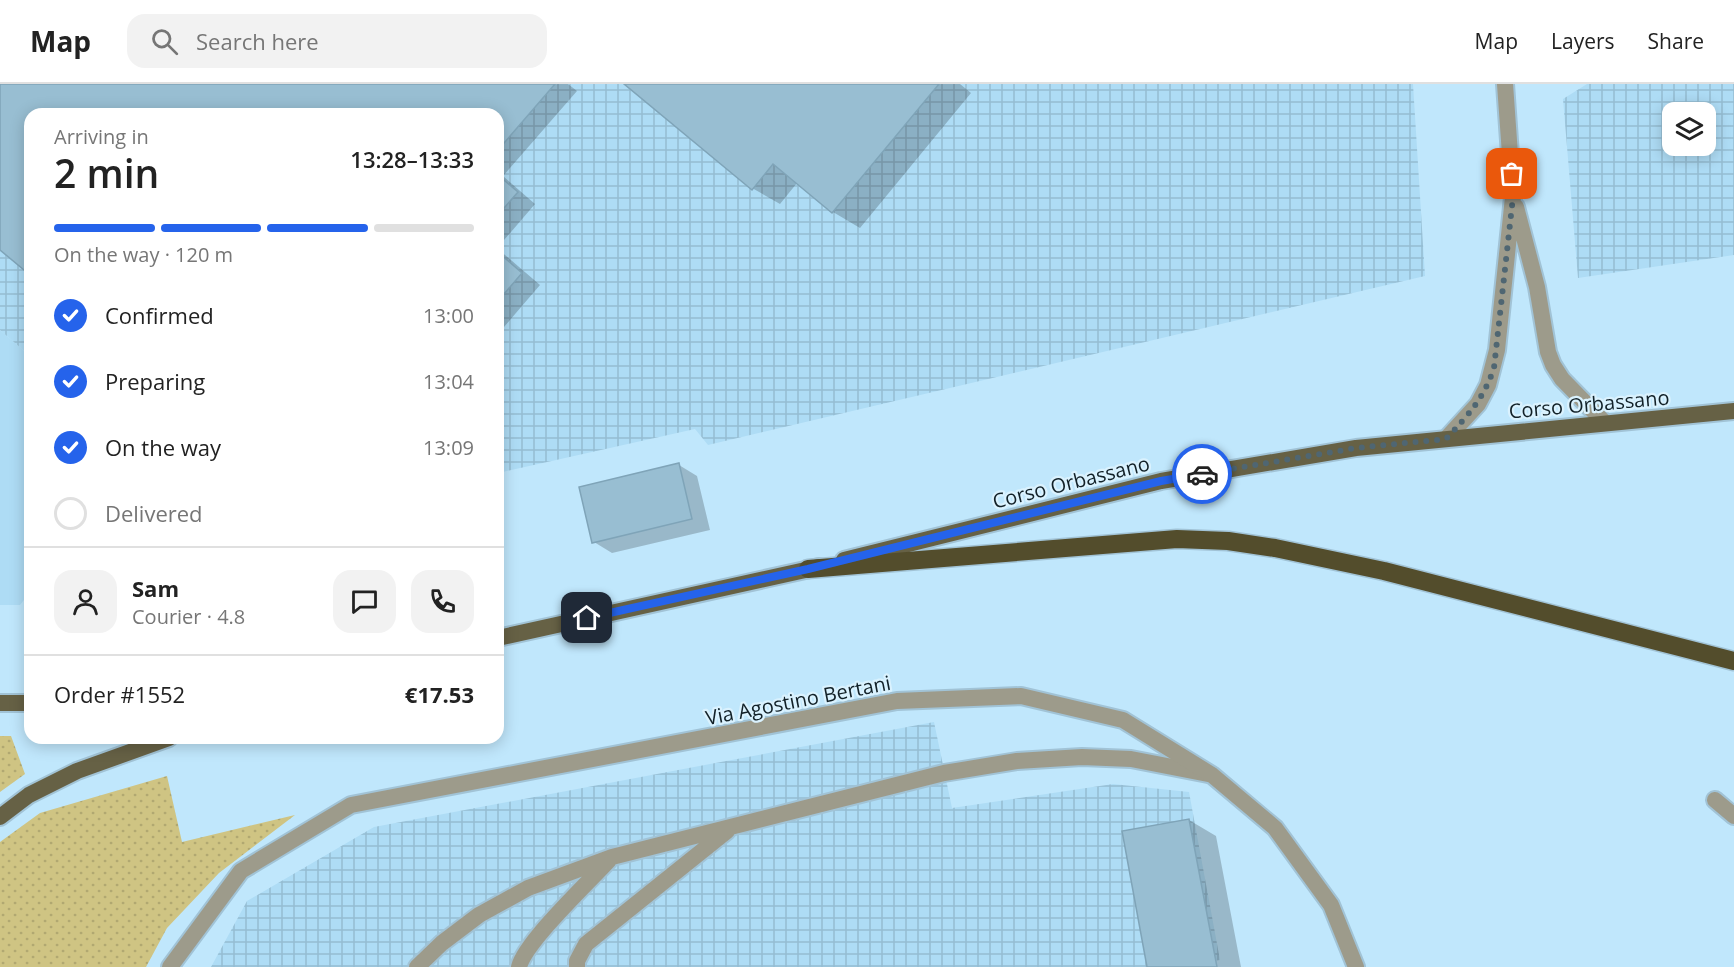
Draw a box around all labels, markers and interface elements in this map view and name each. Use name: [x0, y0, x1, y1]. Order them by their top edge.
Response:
search box: [127, 14, 547, 68]
text: Map: [30, 22, 91, 60]
icon: search: [148, 25, 181, 58]
text: Search here: [196, 26, 319, 56]
text: Map: [1475, 27, 1518, 55]
text: Layers: [1551, 27, 1615, 55]
text: Share: [1648, 27, 1704, 55]
map controls: [1662, 102, 1716, 156]
button: layers: [1662, 102, 1716, 156]
text: Arriving in: [54, 123, 149, 150]
text: 13:28–13:33: [350, 144, 474, 174]
text: 2 min: [54, 146, 159, 199]
pin: [1486, 148, 1537, 199]
icon: bag: [1495, 157, 1528, 190]
text: On the way · 120 m: [54, 241, 233, 268]
icon: check: [54, 299, 87, 332]
text: Confirmed: [105, 300, 214, 330]
text: 13:00: [423, 302, 474, 329]
icon: check: [54, 365, 87, 398]
text: Preparing: [105, 366, 205, 396]
text: 13:04: [423, 368, 474, 395]
street label: Corso Orbassano: [1508, 384, 1670, 424]
icon: check: [54, 431, 87, 464]
text: On the way: [105, 432, 221, 462]
text: 13:09: [423, 434, 474, 461]
courier: [1172, 444, 1232, 504]
street label: Corso Orbassano: [990, 449, 1152, 515]
icon: car: [1186, 458, 1219, 491]
text: Delivered: [105, 498, 203, 528]
button: person: [54, 570, 117, 633]
button: chat: [333, 570, 396, 633]
button: phone: [411, 570, 474, 633]
text: Sam: [132, 573, 179, 603]
pin: [561, 592, 612, 643]
icon: home: [570, 601, 603, 634]
text: Courier · 4.8: [132, 603, 245, 630]
street label: Via Agostino Bertani: [703, 669, 893, 731]
text: Order #1552: [54, 679, 185, 709]
text: €17.53: [405, 679, 474, 709]

